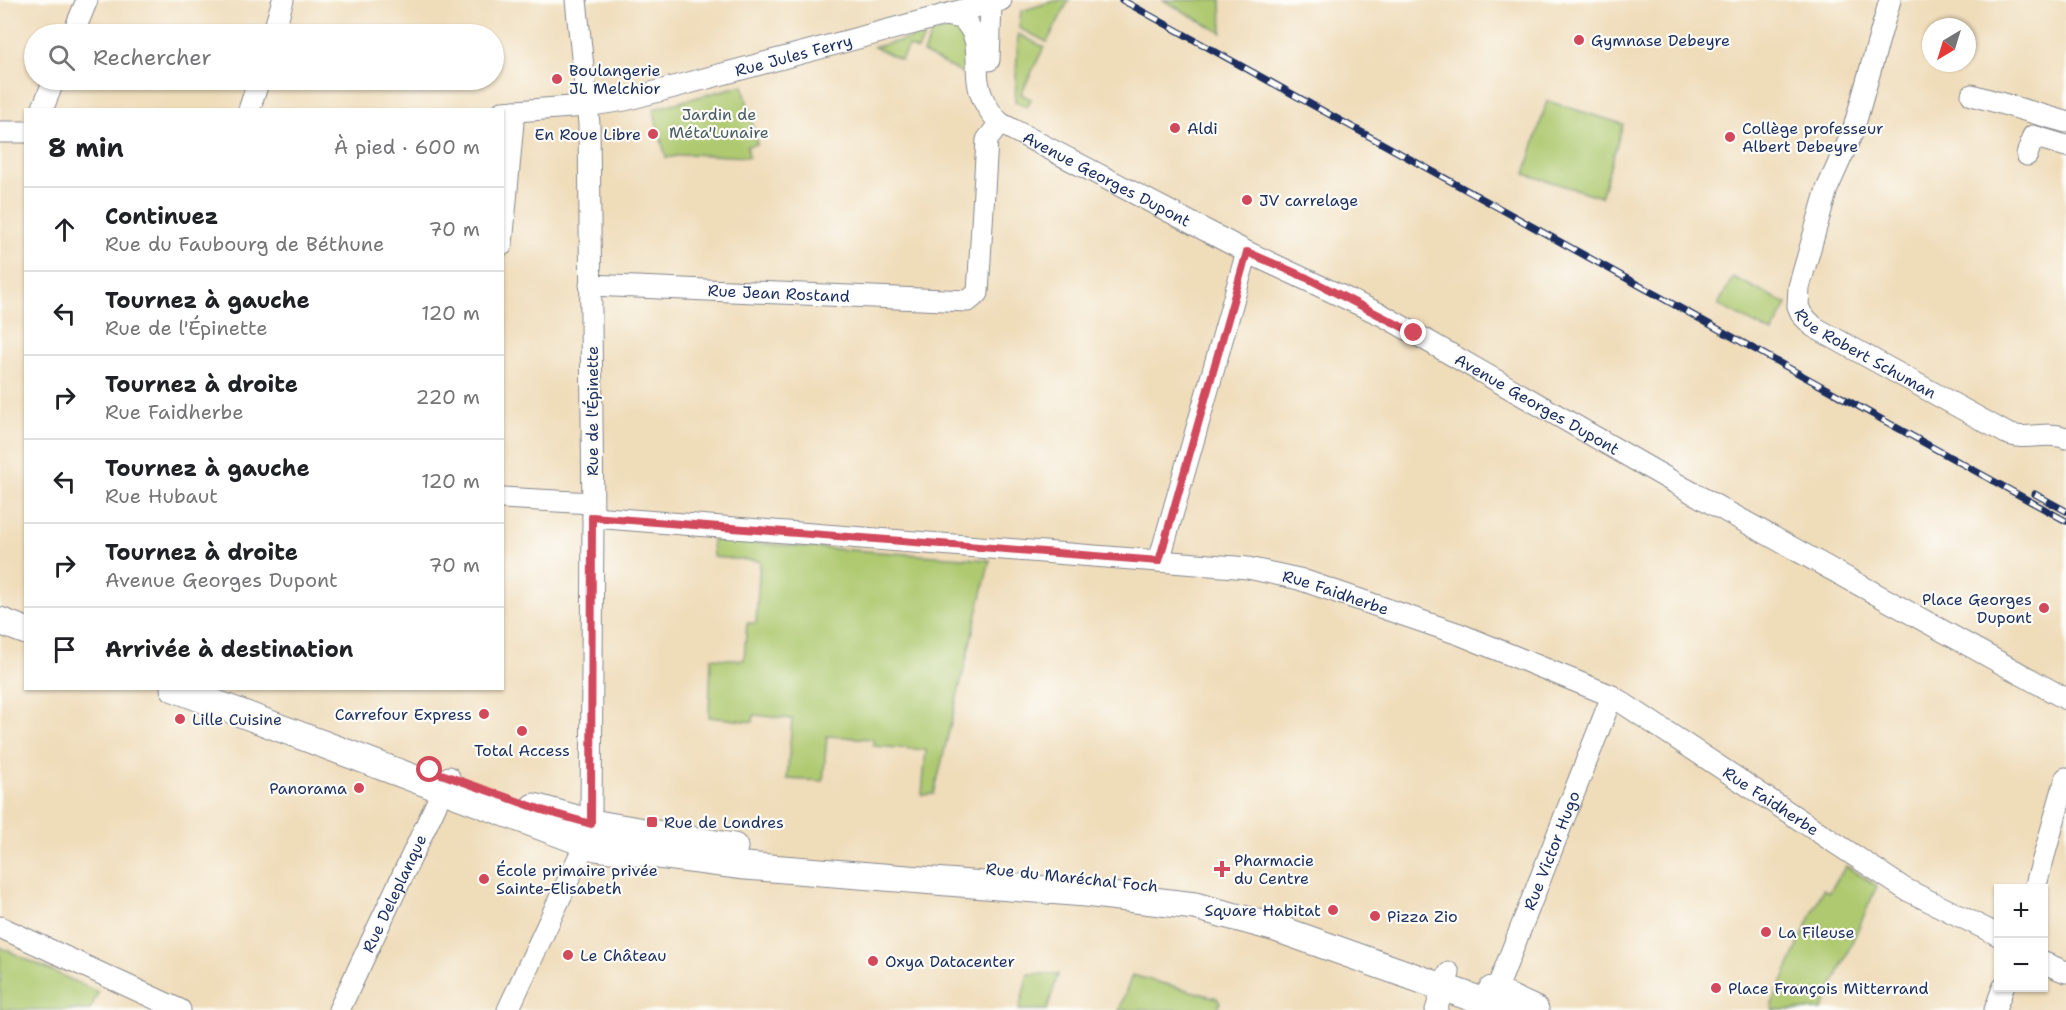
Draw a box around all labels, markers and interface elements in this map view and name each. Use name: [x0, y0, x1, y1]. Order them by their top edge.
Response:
north arrow: [1922, 18, 1976, 72]
search box: [24, 24, 504, 90]
street label: Rue Jules Ferry: [733, 30, 855, 81]
place label: Gymnase Debeyre: [1591, 30, 1730, 51]
marker: Gymnase Debeyre: [1572, 33, 1586, 47]
icon: search: [45, 41, 78, 74]
text: Rechercher: [93, 43, 212, 72]
place label: Boulangerie JL Melchior: [569, 60, 661, 99]
marker: Boulangerie JL Melchior: [550, 72, 564, 86]
park label: Jardin de Méta'Lunaire: [669, 104, 769, 143]
place label: Aldi: [1187, 118, 1218, 139]
place label: Collège professeur Albert Debeyre: [1742, 118, 1884, 157]
marker: Aldi: [1168, 121, 1182, 135]
place label: En Roue Libre: [535, 124, 641, 145]
marker: En Roue Libre: [646, 127, 660, 141]
street label: Avenue Georges Dupont: [1019, 127, 1194, 232]
text: 8 min: [48, 130, 124, 165]
marker: Collège professeur Albert Debeyre: [1723, 130, 1737, 144]
text: À pied · 600 m: [334, 134, 480, 160]
place label: JV carrelage: [1259, 190, 1358, 211]
marker: JV carrelage: [1240, 193, 1254, 207]
text: Continuez: [105, 202, 218, 231]
icon: ahead: [48, 213, 81, 246]
text: 70 m: [428, 216, 480, 242]
text: Rue du Faubourg de Béthune: [105, 231, 384, 257]
street label: Rue Jean Rostand: [707, 280, 850, 307]
text: Tournez à gauche: [105, 286, 310, 315]
icon: left: [48, 297, 81, 330]
text: 120 m: [421, 300, 480, 326]
street label: Rue Robert Schuman: [1790, 305, 1940, 403]
text: Rue de l'Épinette: [105, 315, 268, 341]
route end: [1400, 319, 1426, 345]
street label: Rue de l'Épinette: [582, 346, 603, 476]
street label: Avenue Georges Dupont: [1451, 349, 1623, 460]
text: Tournez à droite: [105, 370, 298, 399]
icon: right: [48, 381, 81, 414]
text: 220 m: [416, 384, 480, 410]
text: Rue Faidherbe: [105, 399, 244, 425]
text: Tournez à gauche: [105, 454, 310, 483]
icon: left: [48, 465, 81, 498]
text: 120 m: [421, 468, 480, 494]
text: Rue Hubaut: [105, 483, 218, 509]
text: Tournez à droite: [105, 538, 298, 567]
icon: right: [48, 549, 81, 582]
text: 70 m: [428, 552, 480, 578]
street label: Rue Faidherbe: [1280, 566, 1391, 620]
text: Avenue Georges Dupont: [105, 567, 338, 593]
place label: Place Georges Dupont: [1922, 589, 2032, 628]
marker: Place Georges Dupont: [2037, 601, 2051, 615]
icon: arrive: [48, 633, 81, 666]
text: Arrivée à destination: [105, 635, 353, 664]
place label: Carrefour Express: [335, 704, 472, 725]
marker: Carrefour Express: [477, 707, 491, 721]
place label: Lille Cuisine: [192, 709, 282, 730]
marker: Lille Cuisine: [173, 712, 187, 726]
marker: Total Access: [515, 724, 529, 738]
place label: Total Access: [474, 740, 570, 761]
route start: [416, 756, 442, 782]
street label: Rue Faidherbe: [1719, 762, 1823, 841]
place label: Panorama: [269, 778, 347, 799]
marker: Panorama: [352, 781, 366, 795]
street label: Rue Victor Hugo: [1519, 788, 1585, 913]
place label: Rue de Londres: [664, 812, 784, 833]
marker: Rue de Londres: [645, 815, 659, 829]
street label: Rue Deleplanque: [358, 831, 431, 956]
place label: Pharmacie du Centre: [1234, 850, 1314, 889]
street label: Rue du Maréchal Foch: [985, 858, 1159, 897]
place label: École primaire privée Sainte-Elisabeth: [496, 860, 658, 899]
marker: Pharmacie du Centre: [1215, 862, 1229, 876]
marker: École primaire privée Sainte-Elisabeth: [477, 872, 491, 886]
map controls: [1994, 884, 2048, 992]
button: +: [1994, 884, 2048, 938]
place label: Square Habitat: [1205, 900, 1321, 921]
marker: Square Habitat: [1326, 903, 1340, 917]
place label: Pizza Zio: [1387, 906, 1458, 927]
marker: Pizza Zio: [1368, 909, 1382, 923]
place label: La Fileuse: [1778, 922, 1855, 943]
marker: La Fileuse: [1759, 925, 1773, 939]
button: −: [1994, 938, 2048, 992]
place label: Le Château: [580, 945, 667, 966]
marker: Le Château: [561, 948, 575, 962]
place label: Oxya Datacenter: [885, 951, 1015, 972]
marker: Oxya Datacenter: [866, 954, 880, 968]
place label: Place François Mitterrand: [1728, 978, 1929, 999]
marker: Place François Mitterrand: [1709, 981, 1723, 995]

